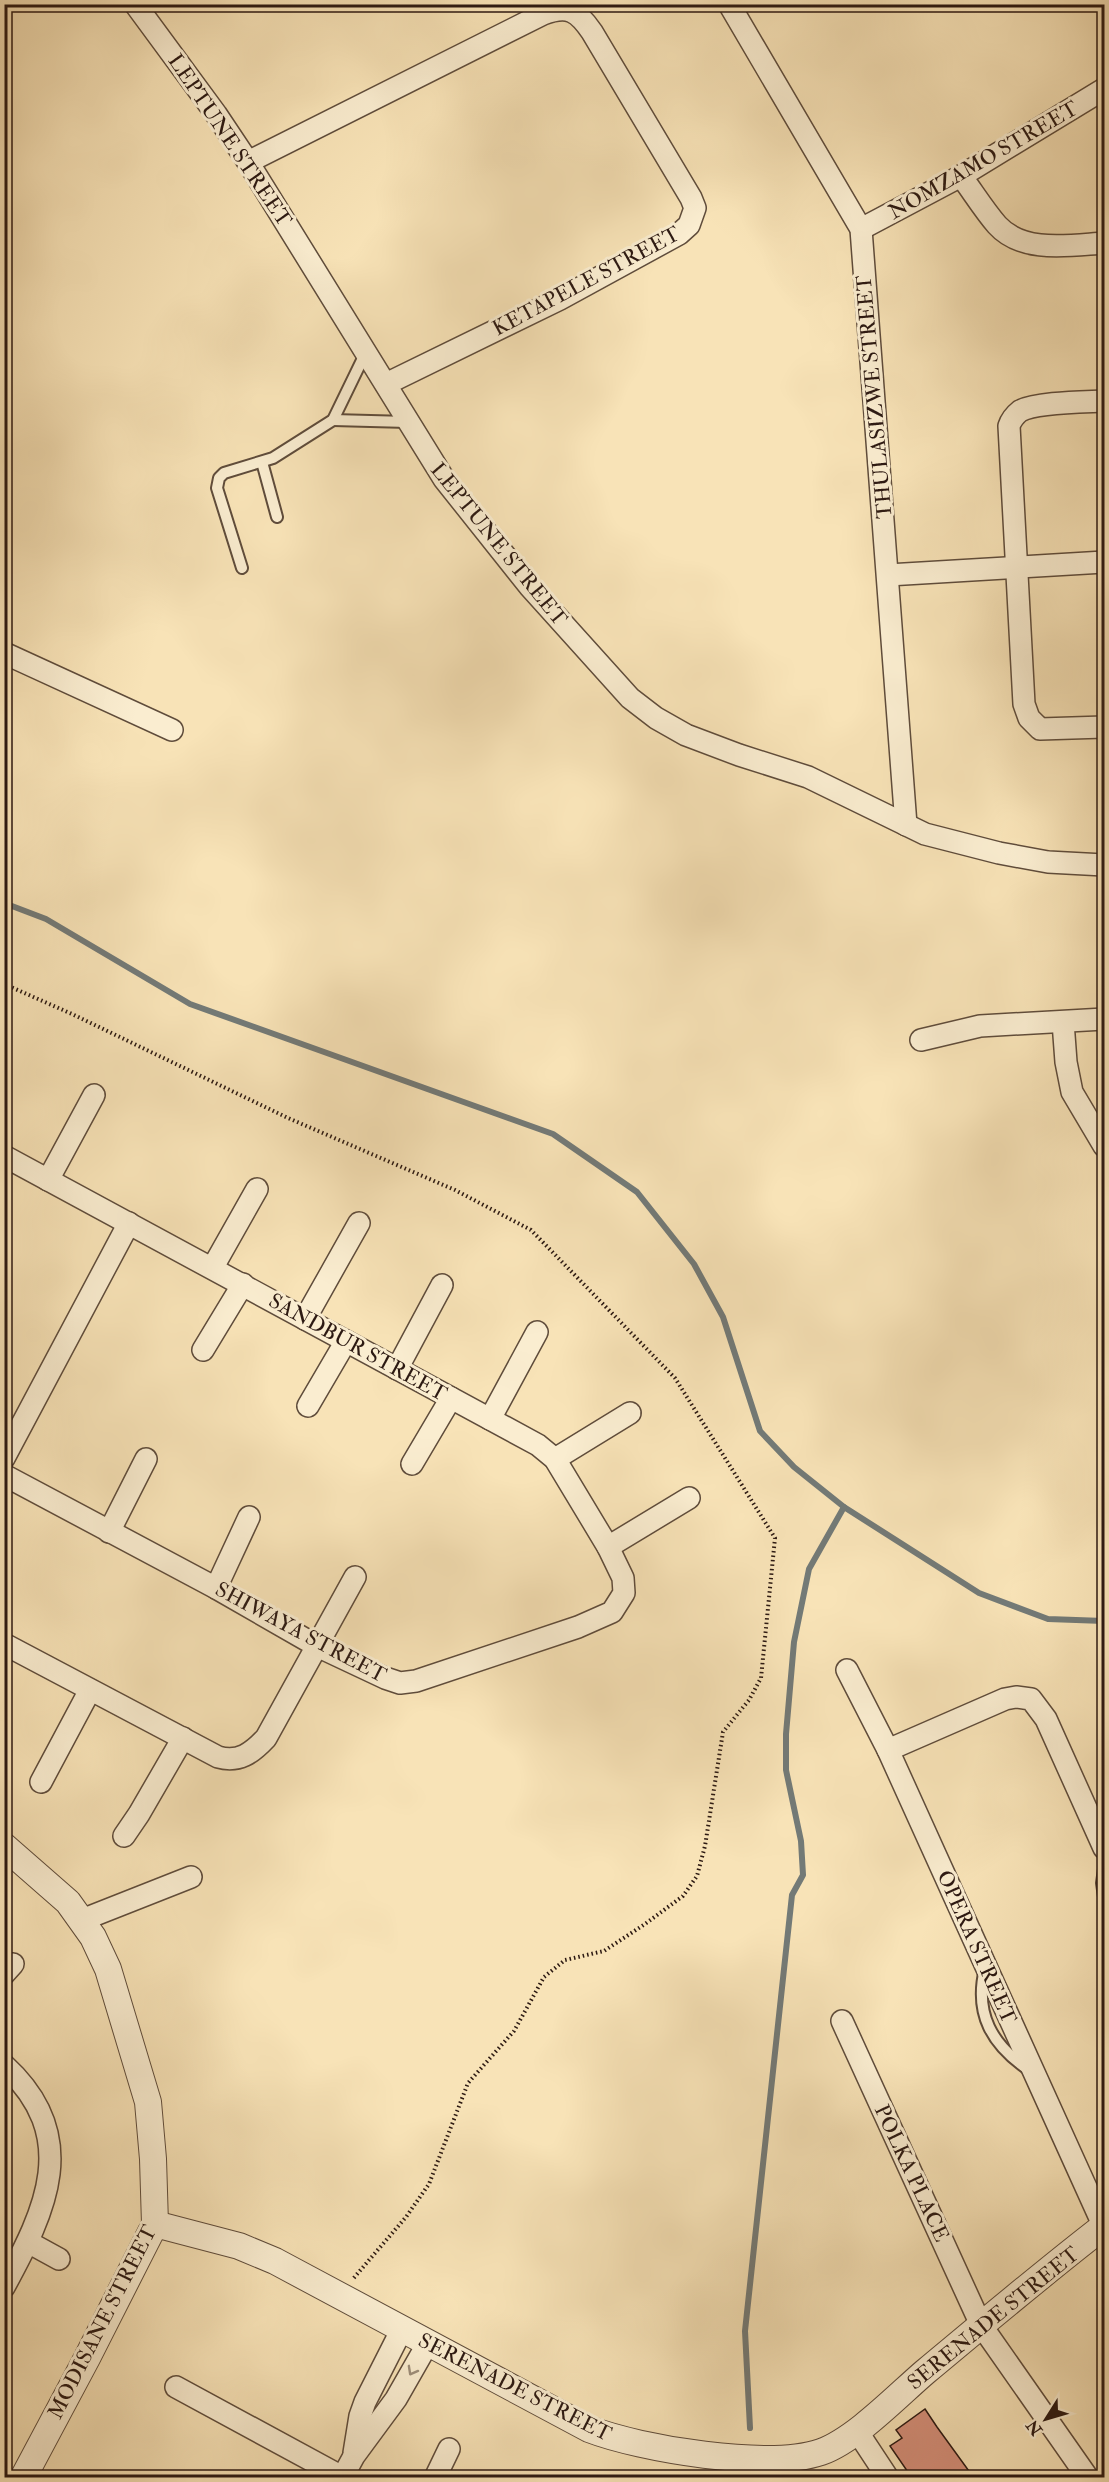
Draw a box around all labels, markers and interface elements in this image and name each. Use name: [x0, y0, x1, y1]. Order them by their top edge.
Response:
street label: LEPTUNE STREET: [162, 49, 298, 232]
street label: NOMZAMO STREET: [884, 95, 1083, 226]
street label: KETAPELE STREET: [488, 220, 685, 342]
street label: THULASIZWE STREET: [850, 274, 899, 520]
street label: LEPTUNE STREET: [424, 457, 573, 632]
street label: SANDBUR STREET: [264, 1287, 452, 1408]
street label: SHIWAYA STREET: [211, 1576, 391, 1689]
street label: OPERA STREET: [931, 1866, 1023, 2029]
street label: POLKA PLACE: [868, 2100, 955, 2246]
street label: MODISANE STREET: [42, 2220, 163, 2424]
street label: SERENADE STREET: [902, 2241, 1085, 2396]
street label: SERENADE STREET: [414, 2327, 616, 2448]
one-way arrow: [408, 2365, 419, 2375]
north arrow: [1016, 2389, 1076, 2449]
text: N: [1022, 2415, 1048, 2440]

